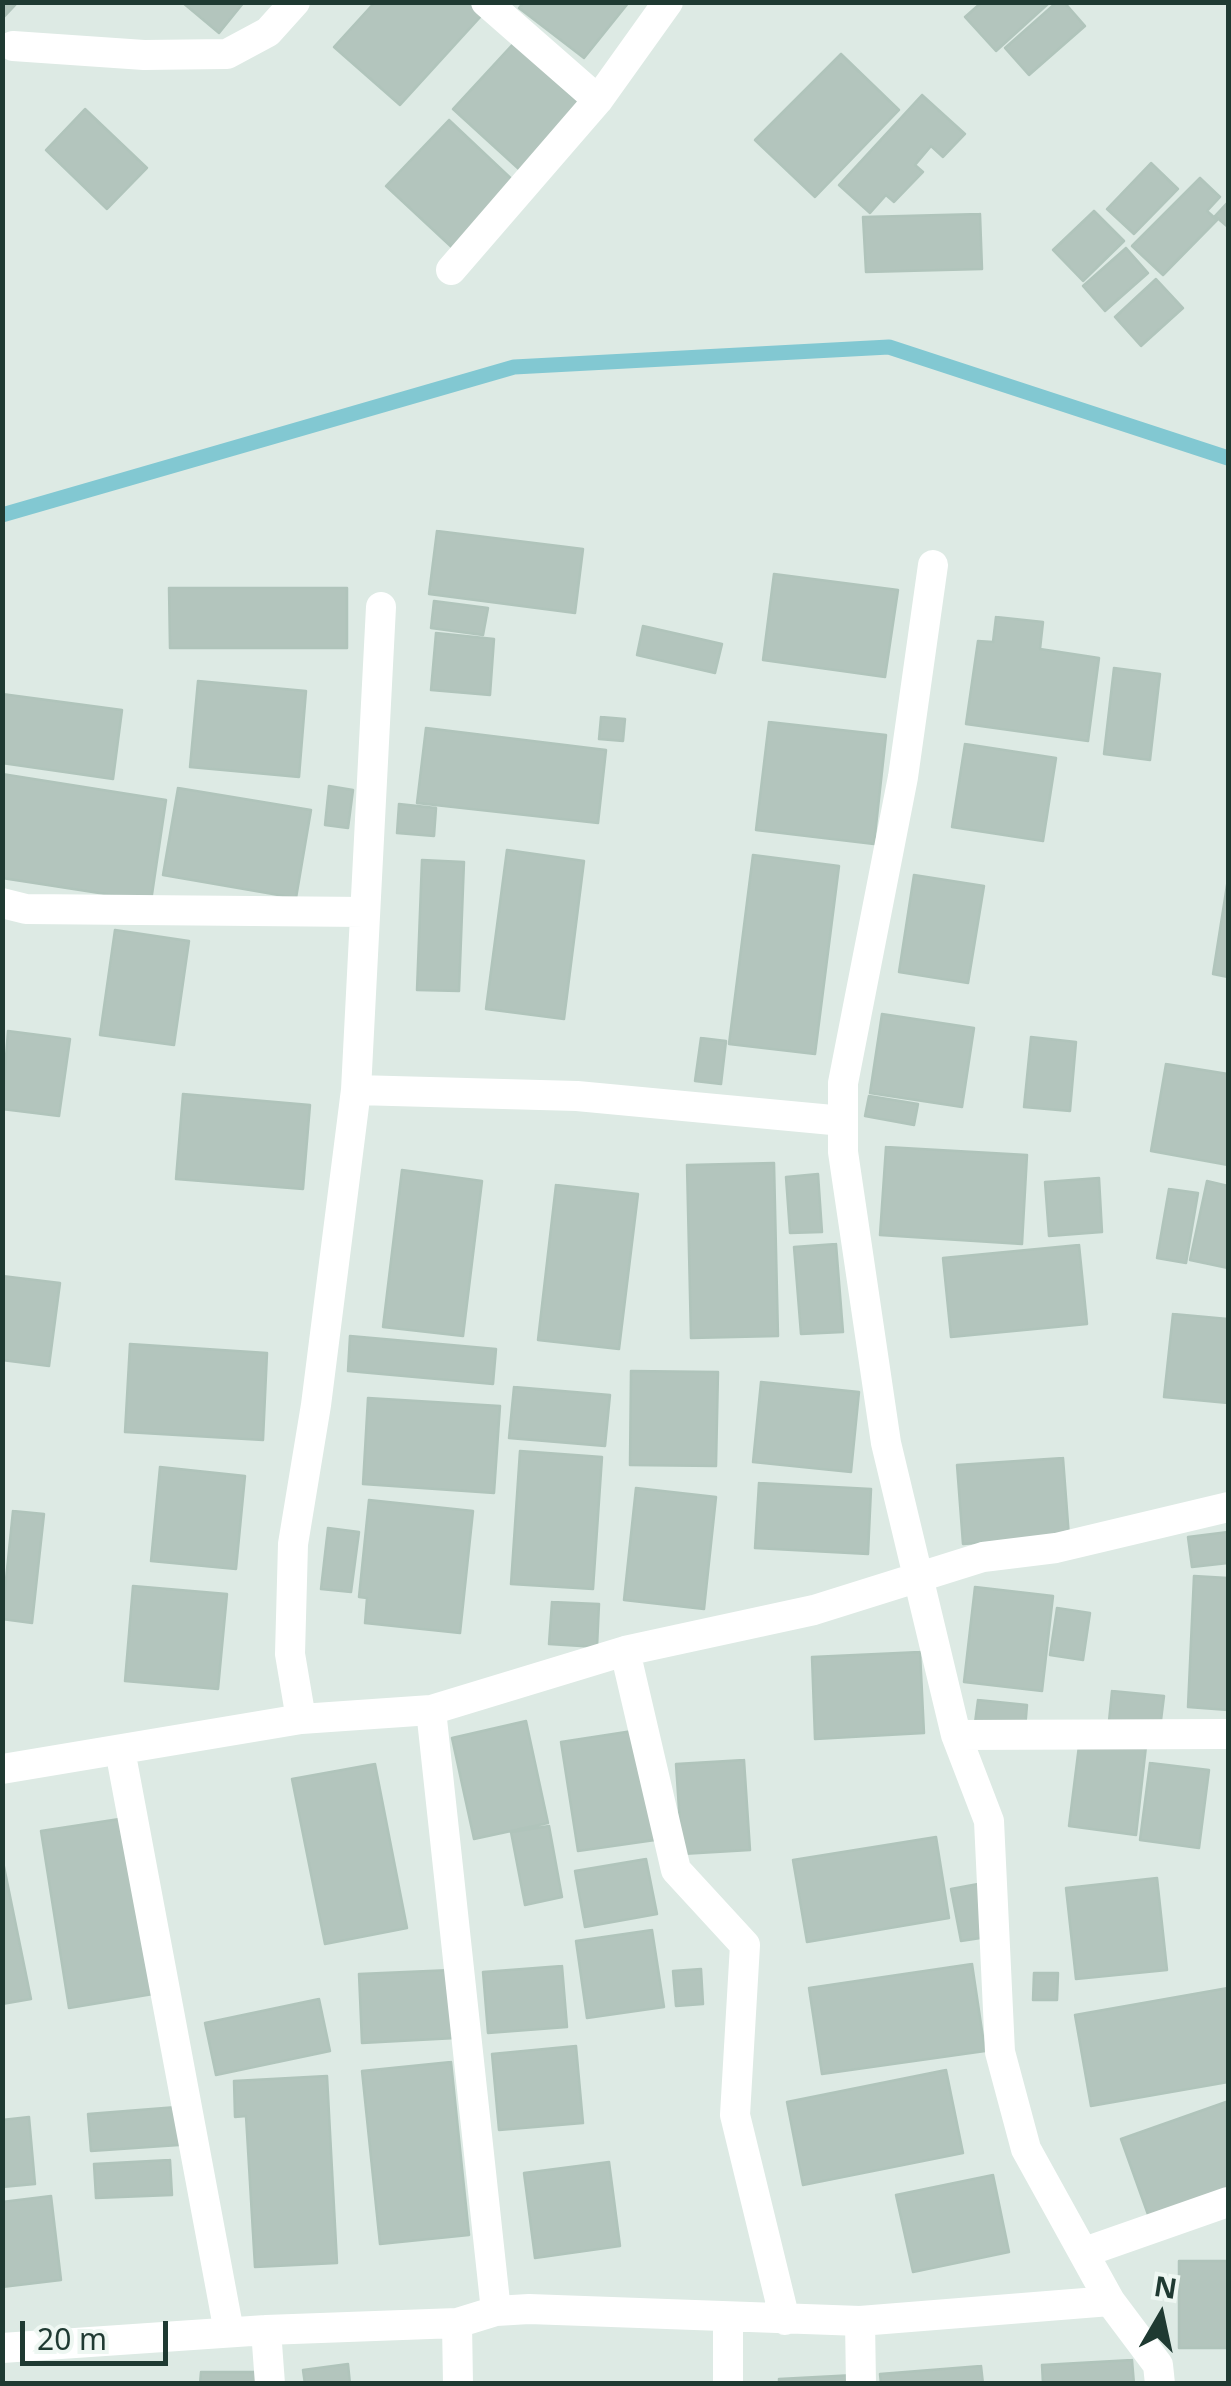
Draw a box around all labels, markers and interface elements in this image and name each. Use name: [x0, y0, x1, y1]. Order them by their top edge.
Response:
north arrow: [1111, 2266, 1211, 2366]
text: N: [1151, 2266, 1180, 2307]
scale bar: [25, 2301, 172, 2363]
text: 20 m: [37, 2318, 107, 2359]

